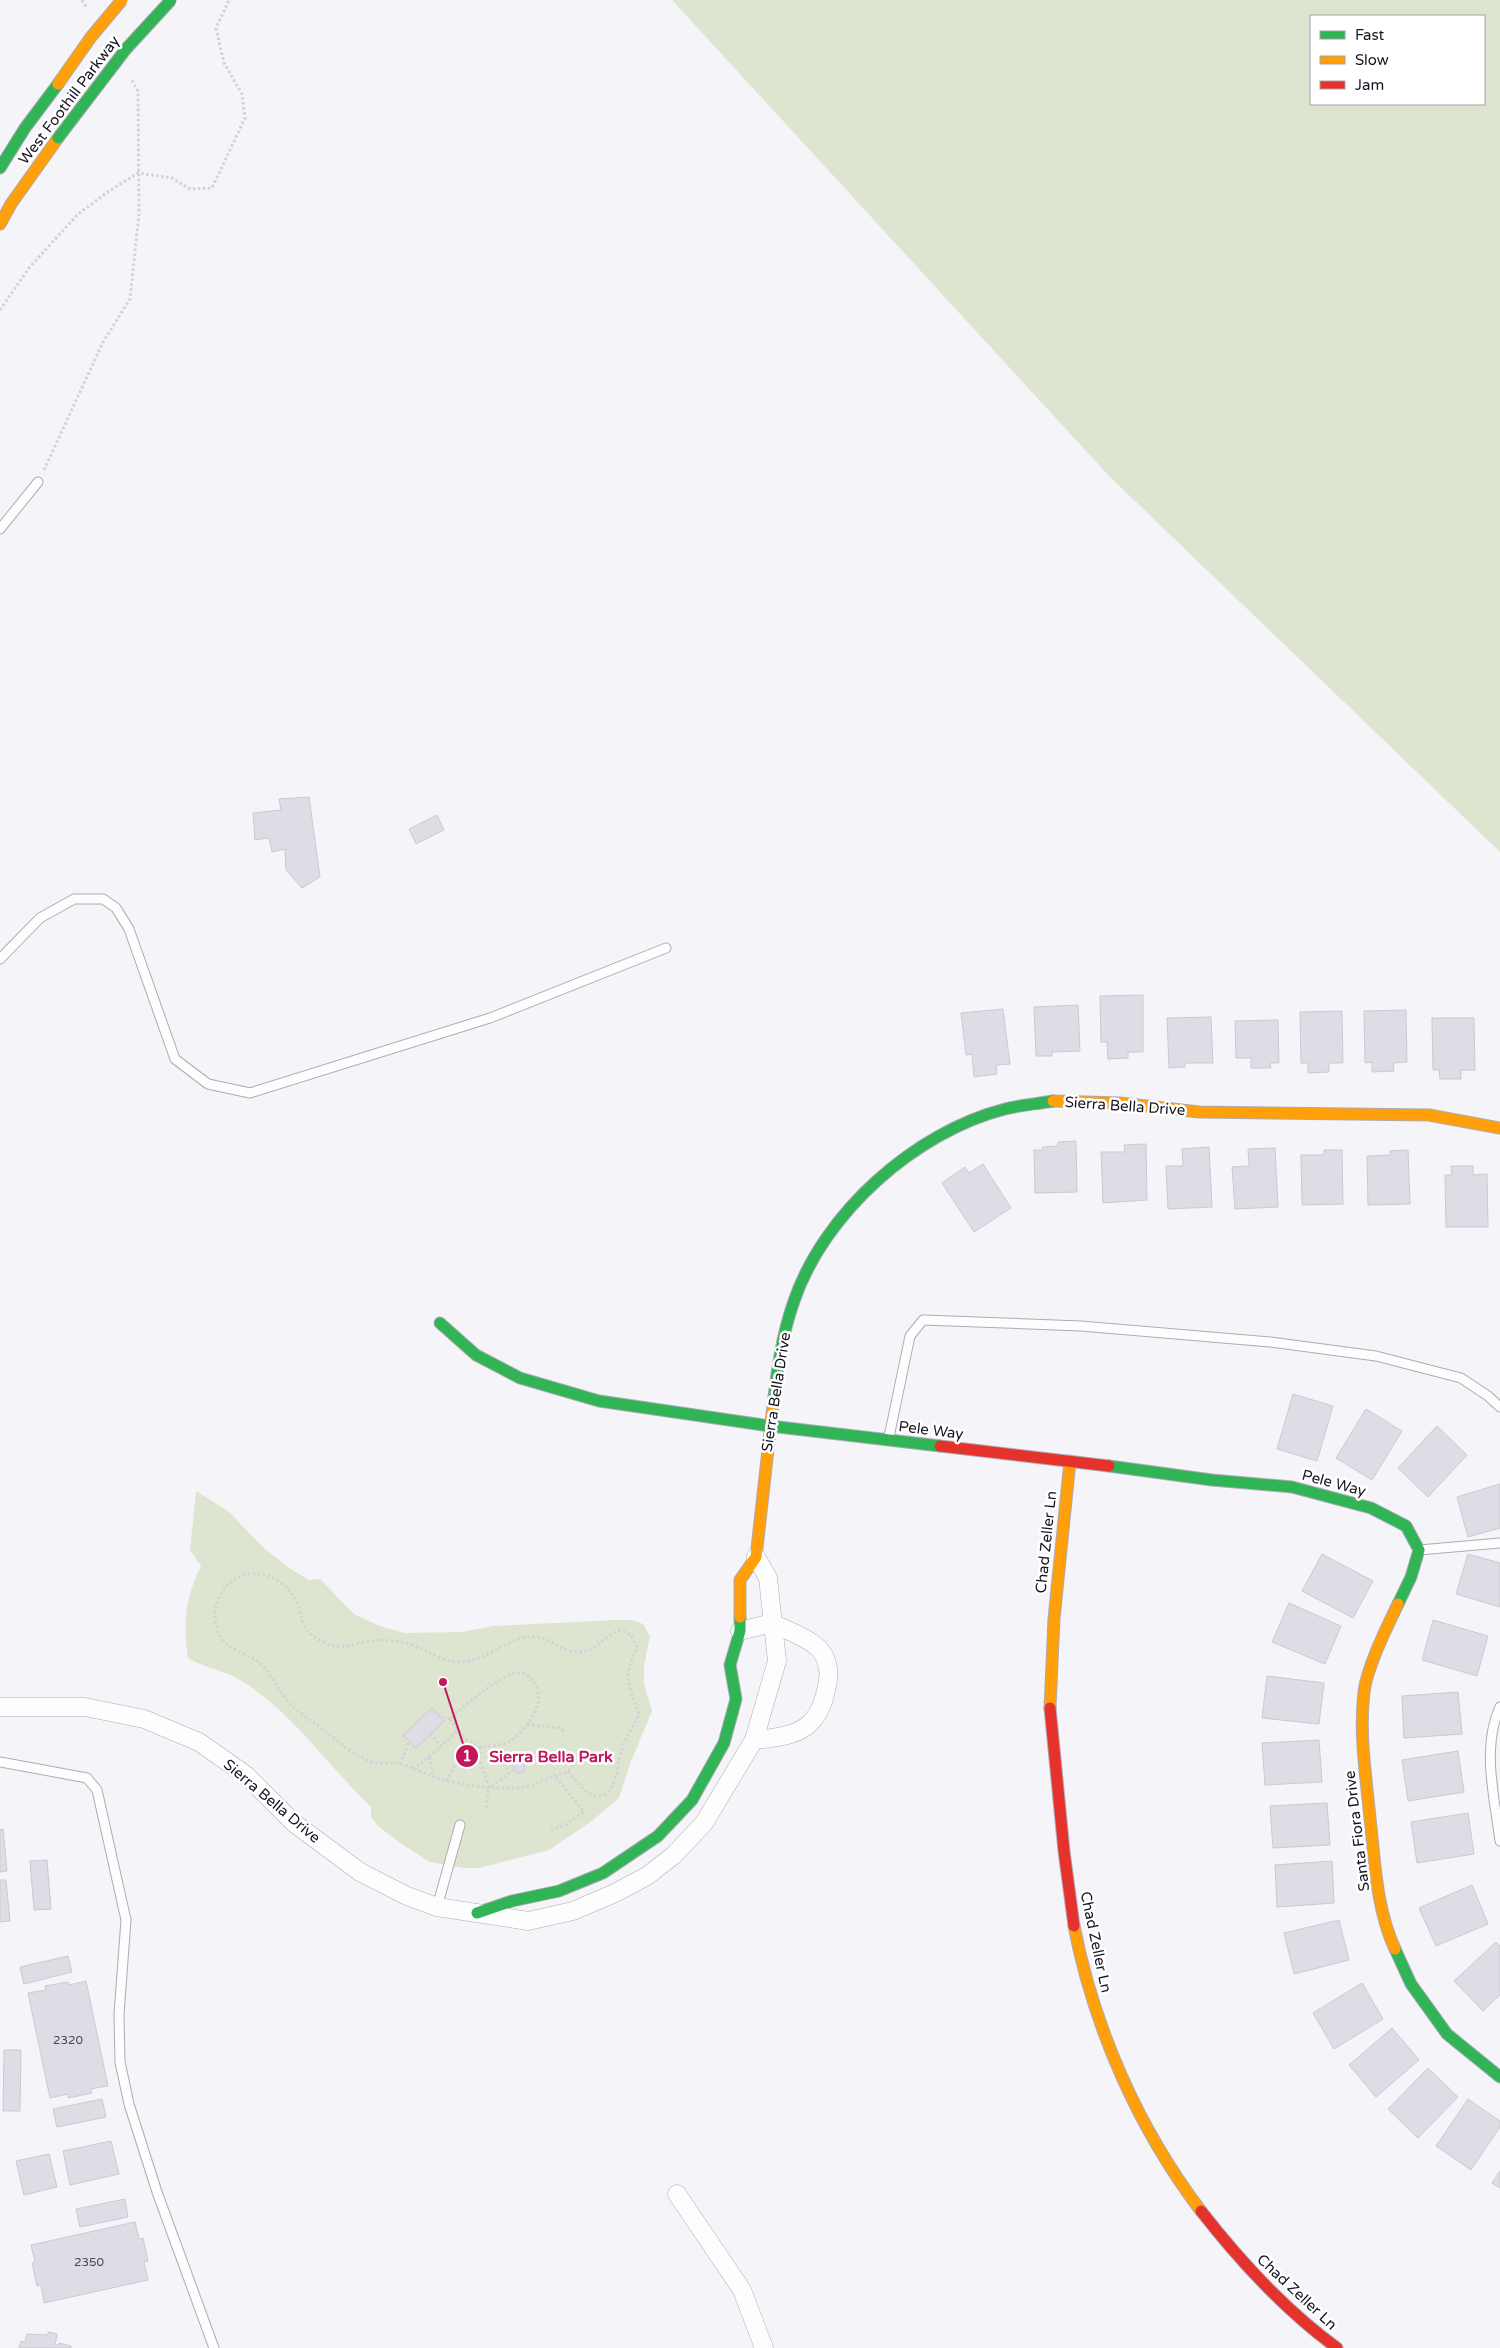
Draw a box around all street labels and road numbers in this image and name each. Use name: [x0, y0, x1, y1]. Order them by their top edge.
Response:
street label: West Foothill Parkway: [15, 32, 123, 168]
street label: Sierra Bella Drive: [1064, 1093, 1186, 1119]
street label: Sierra Bella Drive: [758, 1331, 794, 1453]
street label: Pele Way: [897, 1417, 965, 1443]
street label: Pele Way: [1300, 1466, 1368, 1500]
street label: Chad Zeller Ln: [1032, 1490, 1060, 1594]
street label: Sierra Bella Drive: [220, 1755, 324, 1847]
street label: Santa Fiora Drive: [1341, 1770, 1373, 1892]
street label: Chad Zeller Ln: [1077, 1890, 1115, 1994]
street label: Chad Zeller Ln: [1253, 2250, 1341, 2334]

